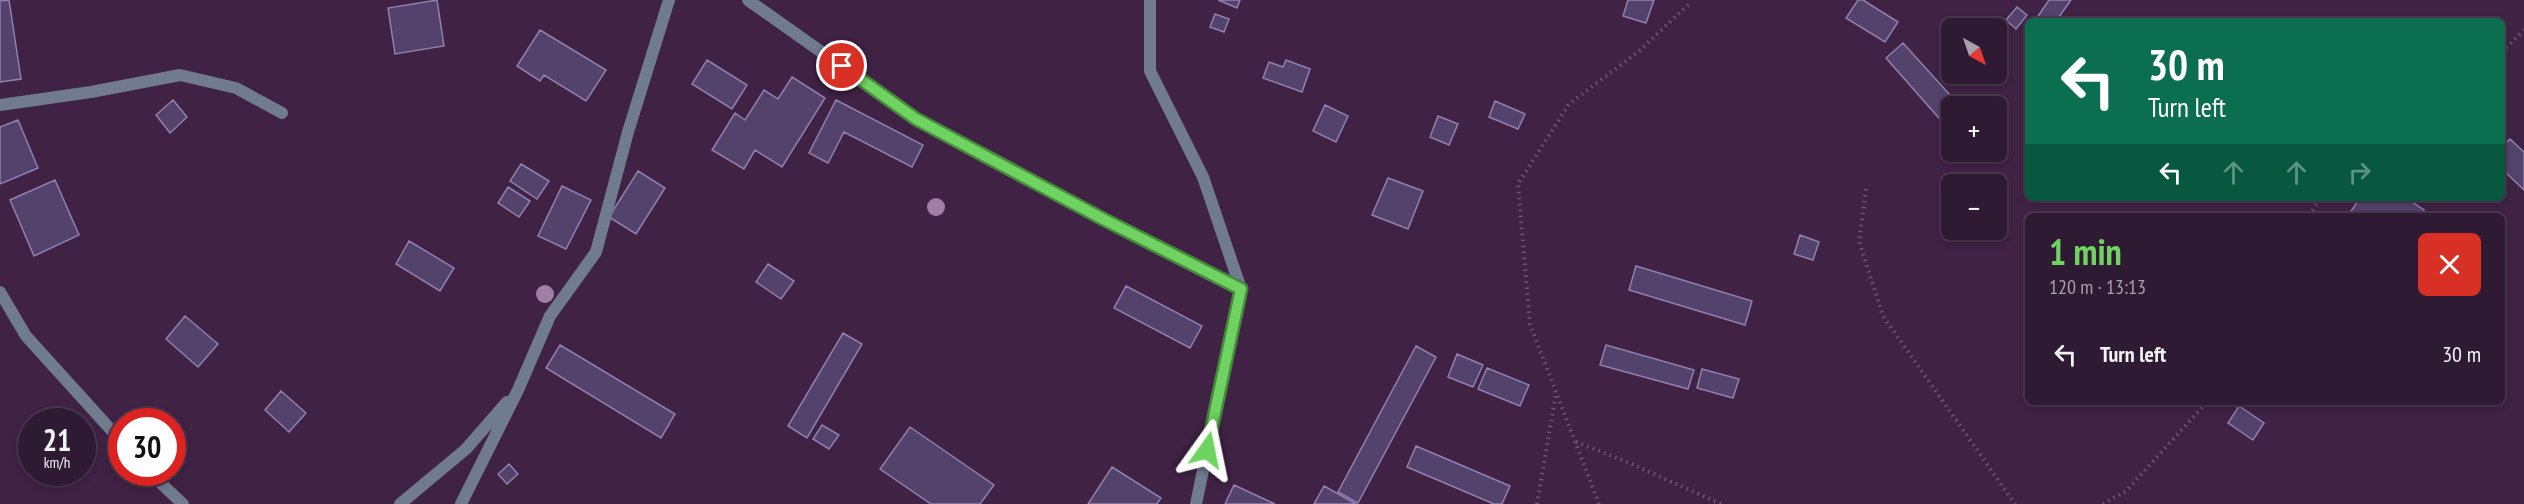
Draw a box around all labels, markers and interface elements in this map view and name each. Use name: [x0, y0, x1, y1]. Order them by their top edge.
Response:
north arrow: [1941, 18, 2007, 84]
map controls: [1941, 18, 2007, 240]
text: 30 m: [2148, 37, 2225, 92]
pin: [816, 40, 867, 91]
icon: left: [2049, 42, 2127, 120]
icon: arrive: [825, 49, 858, 82]
text: Turn left: [2148, 90, 2226, 124]
button: +: [1941, 96, 2007, 162]
icon: left: [2154, 156, 2187, 189]
icon: ahead: [2217, 156, 2250, 189]
icon: ahead: [2280, 156, 2313, 189]
icon: right: [2343, 156, 2376, 189]
button: −: [1941, 174, 2007, 240]
text: 1 min: [2049, 228, 2122, 275]
button: close: [2418, 233, 2481, 296]
text: 120 m · 13:13: [2049, 274, 2146, 300]
icon: left: [2049, 338, 2082, 371]
text: Turn left: [2100, 340, 2166, 368]
text: 30 m: [2442, 340, 2481, 368]
speed limit sign: 30: [108, 408, 186, 486]
position arrow: [1175, 418, 1239, 482]
text: 21: [43, 420, 71, 459]
text: km/h: [44, 453, 70, 472]

